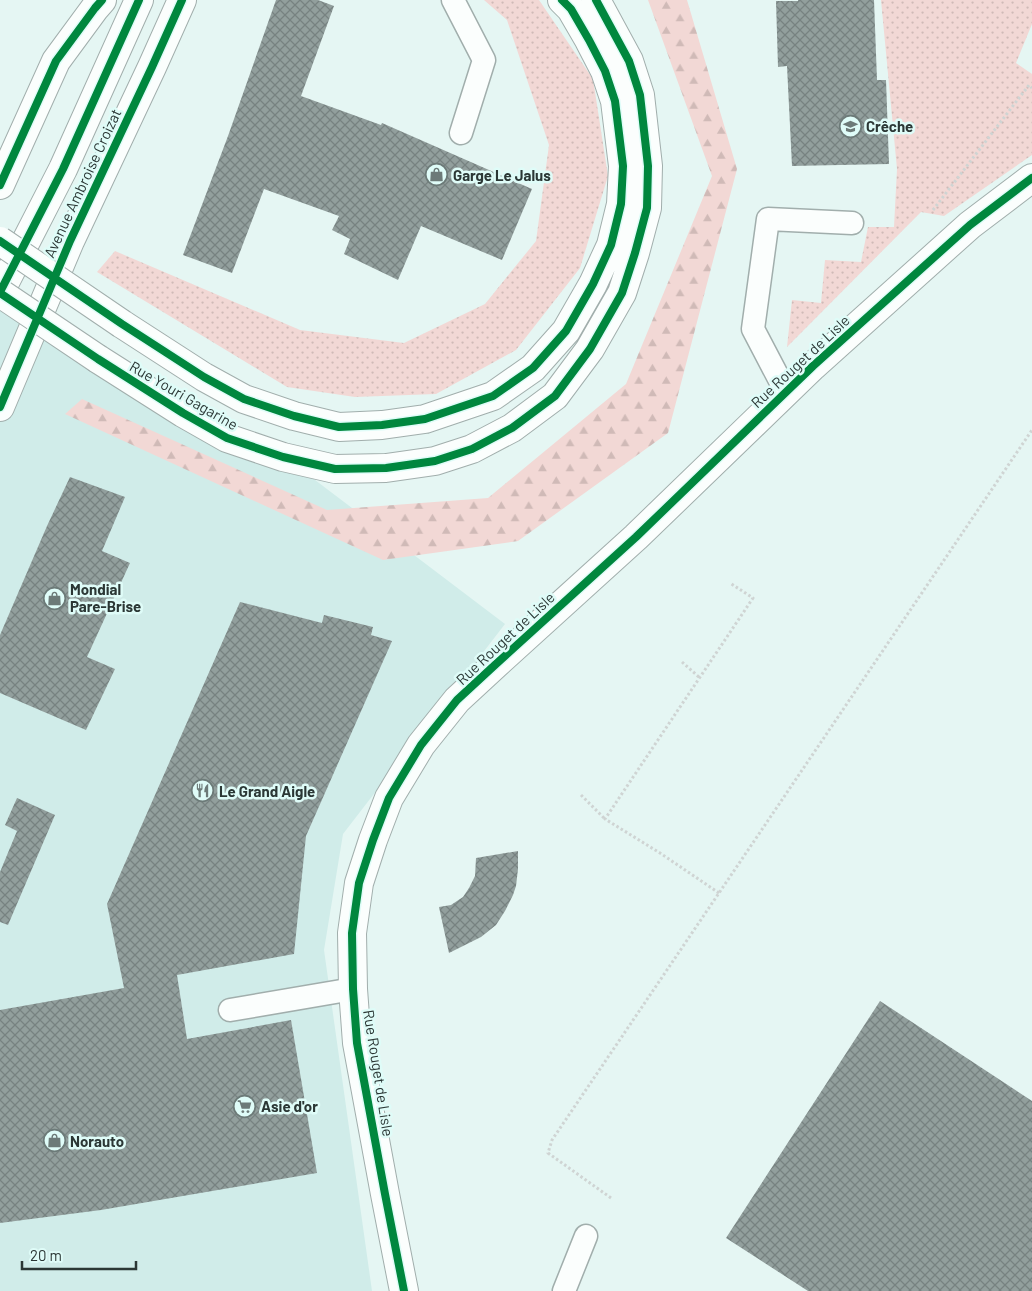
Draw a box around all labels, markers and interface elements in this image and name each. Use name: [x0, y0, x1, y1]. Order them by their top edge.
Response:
street label: Avenue Ambroise Croizat: [40, 106, 124, 260]
school or university icon: Crêche: [838, 114, 862, 138]
place label: Crêche: [866, 117, 913, 135]
shop icon: Garge Le Jalus: [425, 163, 449, 187]
place label: Garge Le Jalus: [453, 166, 551, 184]
street label: Rue Rouget de Lisle: [747, 311, 853, 411]
street label: Rue Youri Gagarine: [127, 357, 241, 433]
place label: Mondial Pare-Brise: [70, 580, 141, 615]
shop icon: Mondial Pare-Brise: [42, 586, 66, 610]
street label: Rue Rouget de Lisle: [452, 588, 558, 688]
restaurant icon: Le Grand Aigle: [191, 779, 215, 803]
place label: Le Grand Aigle: [219, 782, 315, 800]
street label: Rue Rouget de Lisle: [360, 1008, 398, 1138]
supermarket icon: Asie d'or: [233, 1094, 257, 1118]
place label: Asie d'or: [261, 1097, 318, 1115]
shop icon: Norauto: [42, 1129, 66, 1153]
place label: Norauto: [70, 1132, 124, 1150]
scale bar: [22, 1238, 136, 1270]
text: 20 m: [30, 1246, 62, 1264]

